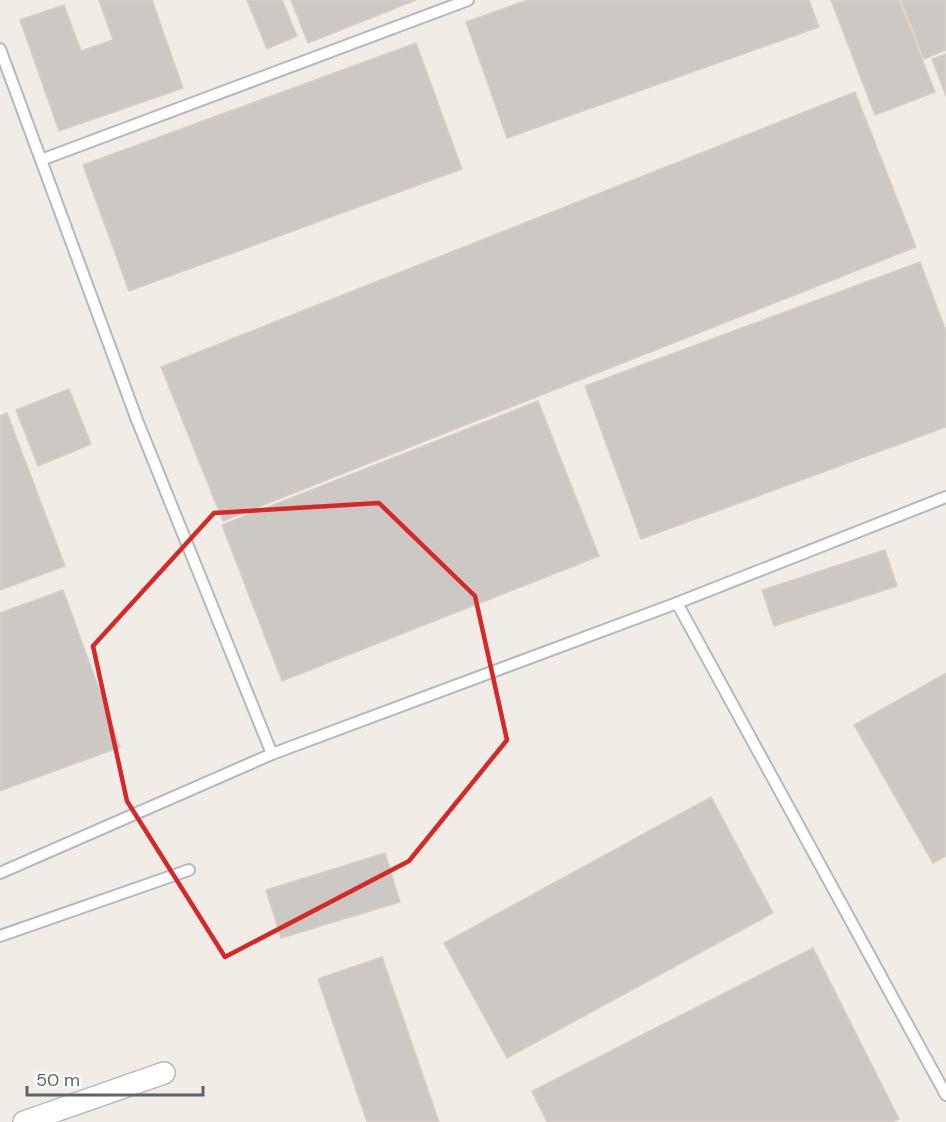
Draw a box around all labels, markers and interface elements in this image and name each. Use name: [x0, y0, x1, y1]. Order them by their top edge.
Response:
scale bar: [27, 1059, 202, 1097]
text: 50 m: [36, 1068, 80, 1092]

